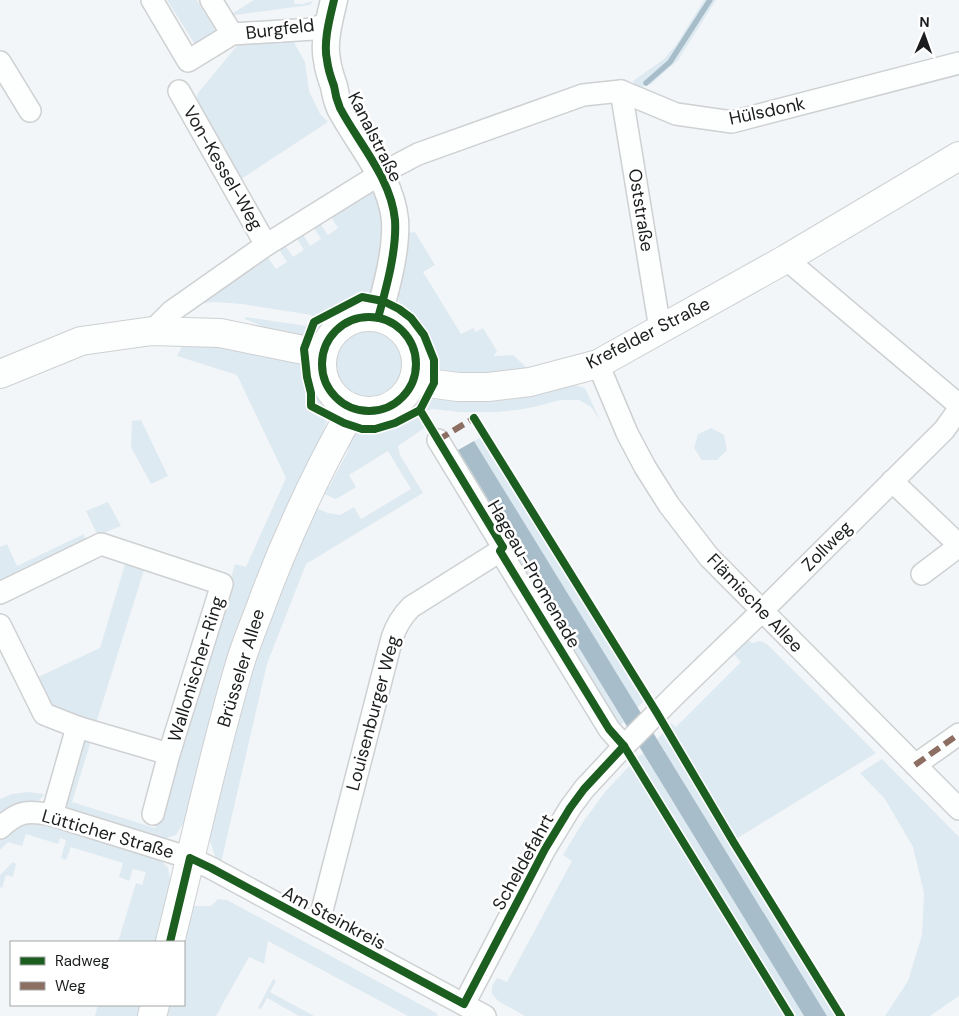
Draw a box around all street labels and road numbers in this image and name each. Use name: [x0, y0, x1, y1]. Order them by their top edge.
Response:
street label: Burgfeld: [244, 13, 316, 45]
street label: Kanalstraße: [342, 88, 408, 186]
street label: Hülsdonk: [727, 91, 807, 131]
street label: Von-Kessel-Weg: [178, 101, 268, 235]
street label: Oststraße: [623, 167, 659, 253]
street label: Krefelder Straße: [582, 291, 714, 375]
street label: Hageau-Promenade: [482, 496, 586, 652]
street label: Zollweg: [797, 516, 857, 576]
street label: Flämische Allee: [702, 548, 808, 658]
street label: Wallonischer-Ring: [162, 593, 230, 745]
street label: Brüsseler Allee: [212, 606, 270, 730]
street label: Louisenburger Weg: [341, 633, 405, 793]
street label: Lütticher Straße: [39, 804, 177, 864]
street label: Scheldefahrt: [487, 810, 559, 914]
street label: Am Steinkreis: [278, 881, 390, 955]

